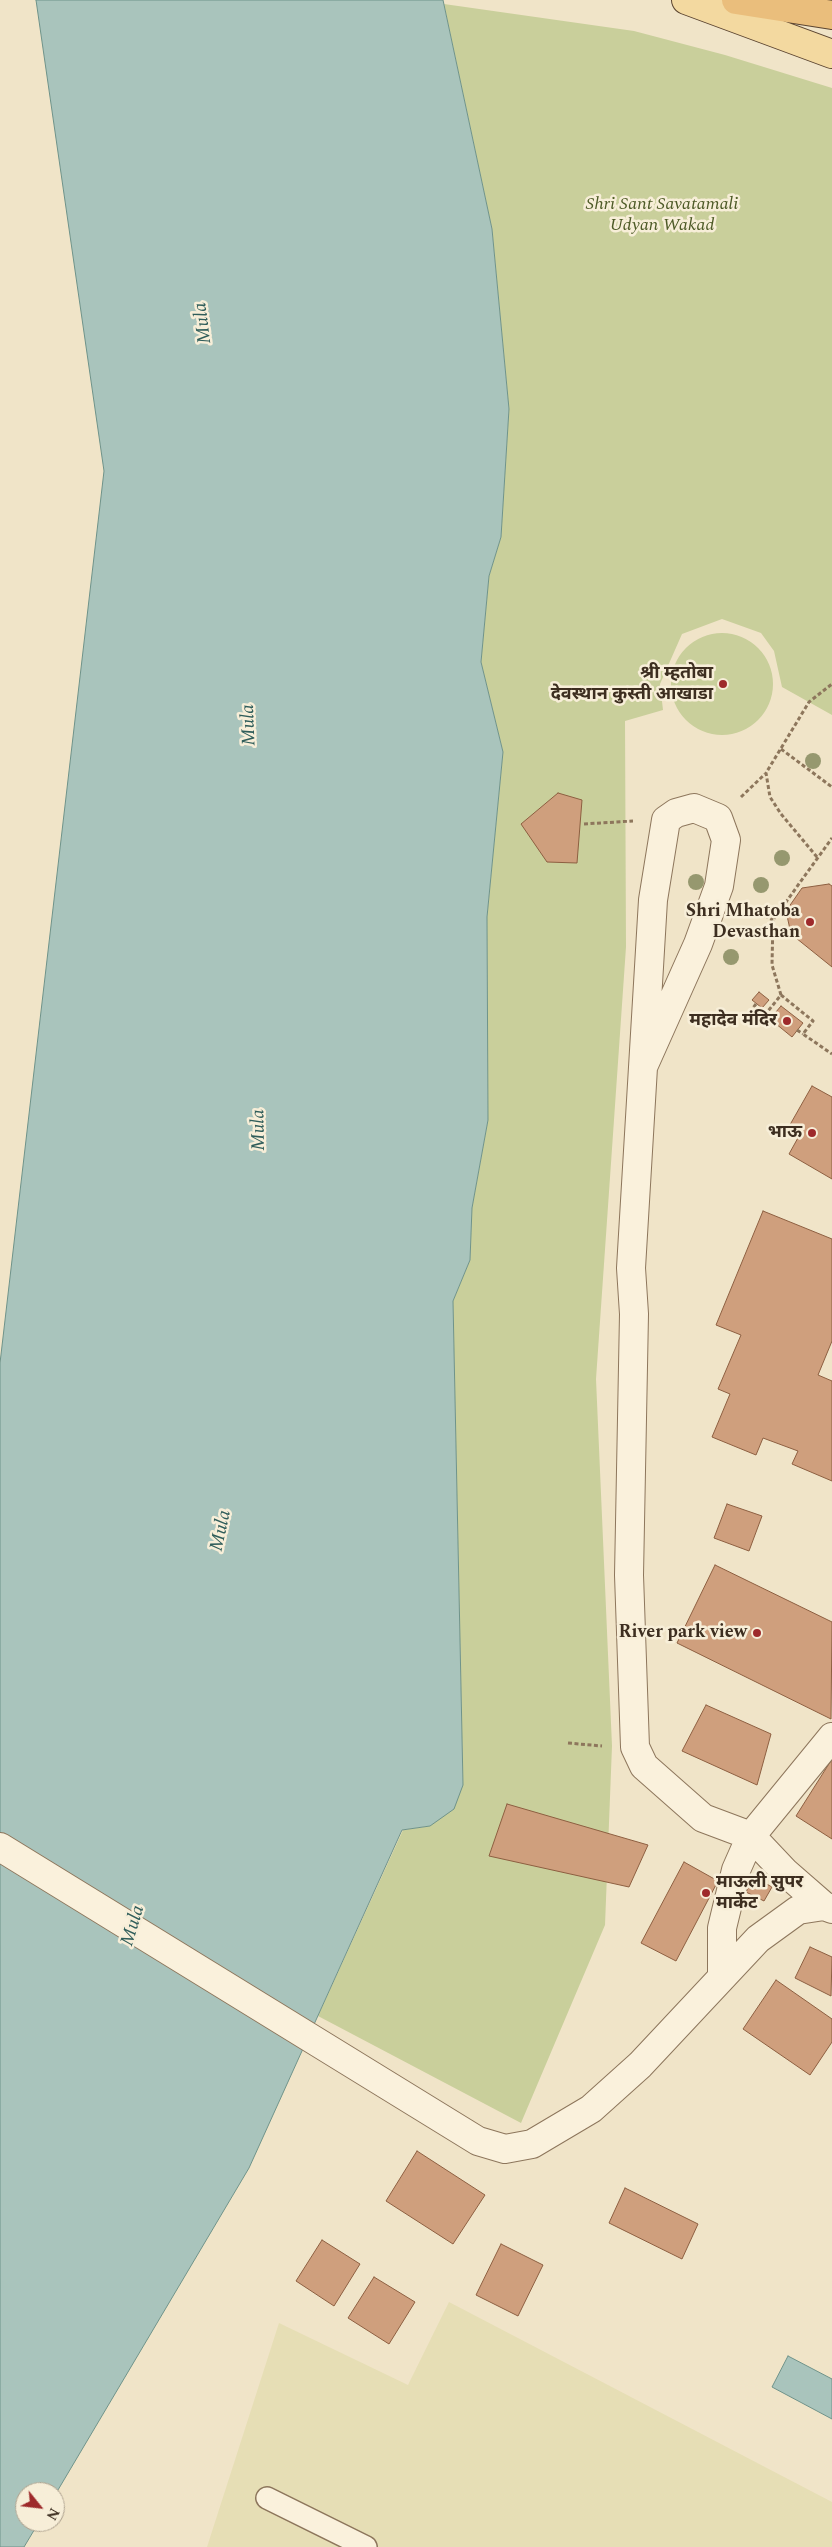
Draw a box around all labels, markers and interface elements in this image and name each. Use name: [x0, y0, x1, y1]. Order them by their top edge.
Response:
park label: Shri Sant Savatamali Udyan Wakad: [586, 194, 738, 236]
water label: Mula: [190, 301, 218, 345]
place label: श्री म्हतोबा देवस्थान कुस्ती आखाडा: [551, 663, 713, 706]
marker: श्री म्हतोबा देवस्थान कुस्ती आखाडा: [717, 678, 729, 690]
water label: Mula: [238, 704, 262, 746]
place label: Shri Mhatoba Devasthan: [686, 901, 800, 944]
marker: Shri Mhatoba Devasthan: [804, 916, 816, 928]
place label: महादेव मंदिर: [689, 1010, 777, 1032]
marker: महादेव मंदिर: [781, 1015, 793, 1027]
water label: Mula: [248, 1109, 272, 1151]
place label: भाऊ: [768, 1122, 802, 1144]
marker: भाऊ: [806, 1127, 818, 1139]
water label: Mula: [207, 1508, 237, 1554]
place label: River park view: [618, 1622, 747, 1644]
marker: River park view: [751, 1627, 763, 1639]
place label: माऊली सुपर मार्केट: [716, 1872, 803, 1915]
marker: माऊली सुपर मार्केट: [700, 1887, 712, 1899]
water label: Mula: [117, 1903, 151, 1949]
north arrow: [15, 2482, 65, 2532]
text: N: [41, 2504, 65, 2524]

